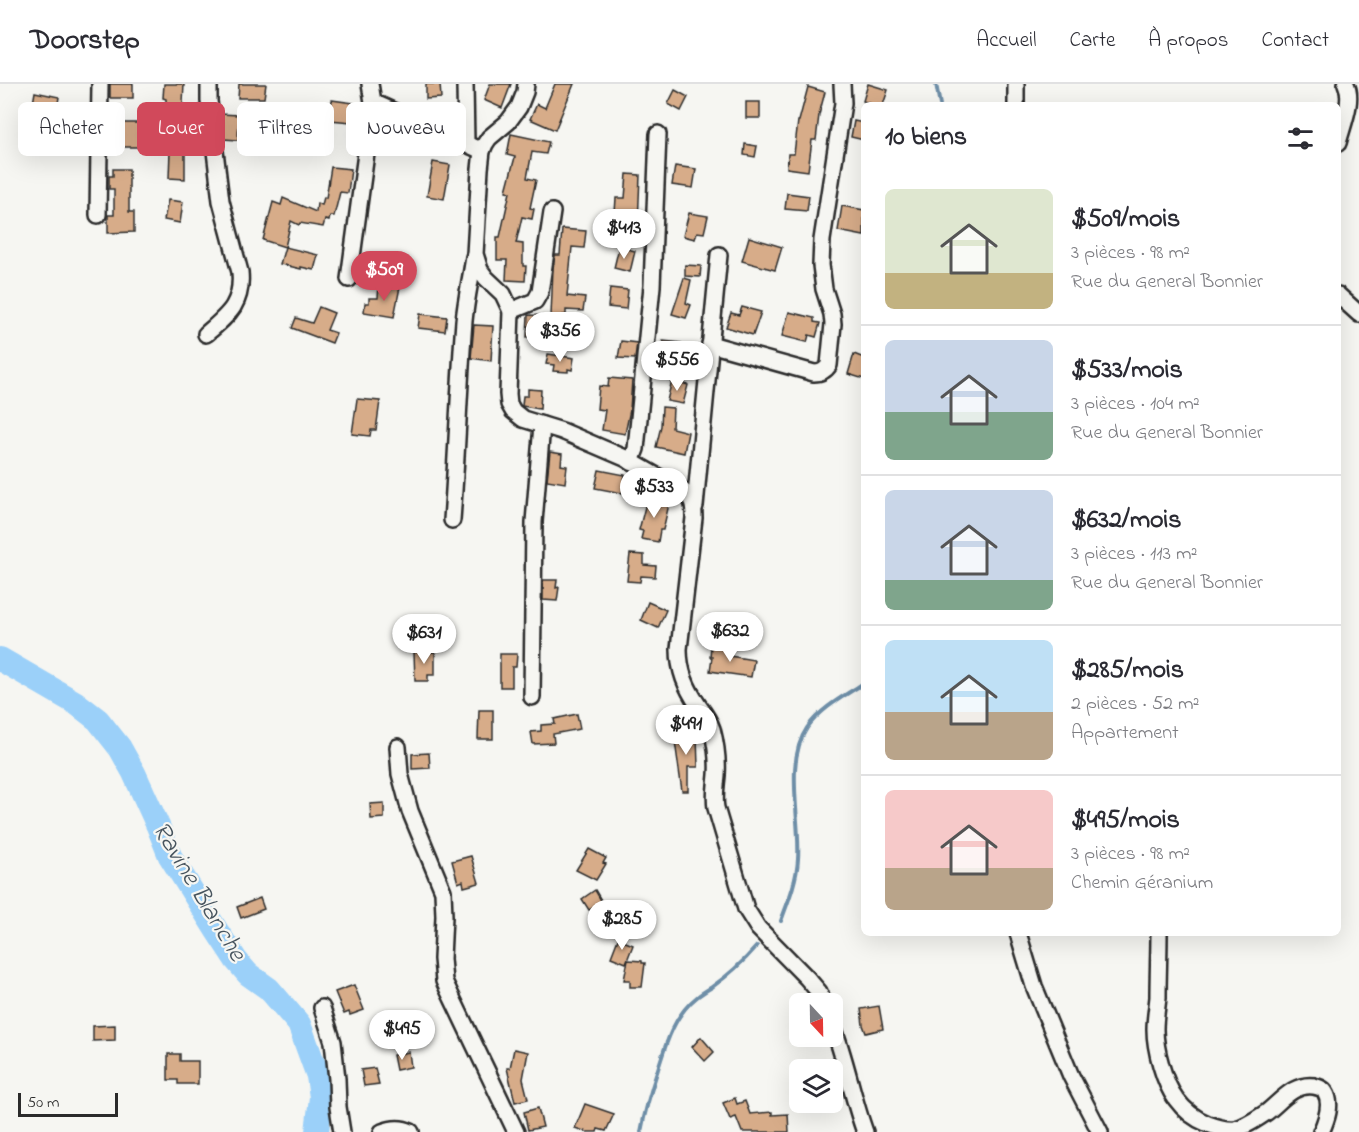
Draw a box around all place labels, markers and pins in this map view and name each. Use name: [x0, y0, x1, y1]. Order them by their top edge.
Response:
pin: $413: [588, 209, 660, 260]
pin: $509: [348, 251, 420, 302]
pin: $356: [524, 312, 596, 363]
pin: $556: [641, 341, 713, 392]
pin: $533: [618, 468, 690, 519]
pin: $632: [694, 612, 766, 663]
pin: $631: [388, 614, 460, 665]
pin: $491: [650, 705, 722, 756]
pin: $285: [586, 900, 658, 951]
pin: $495: [366, 1010, 438, 1061]

